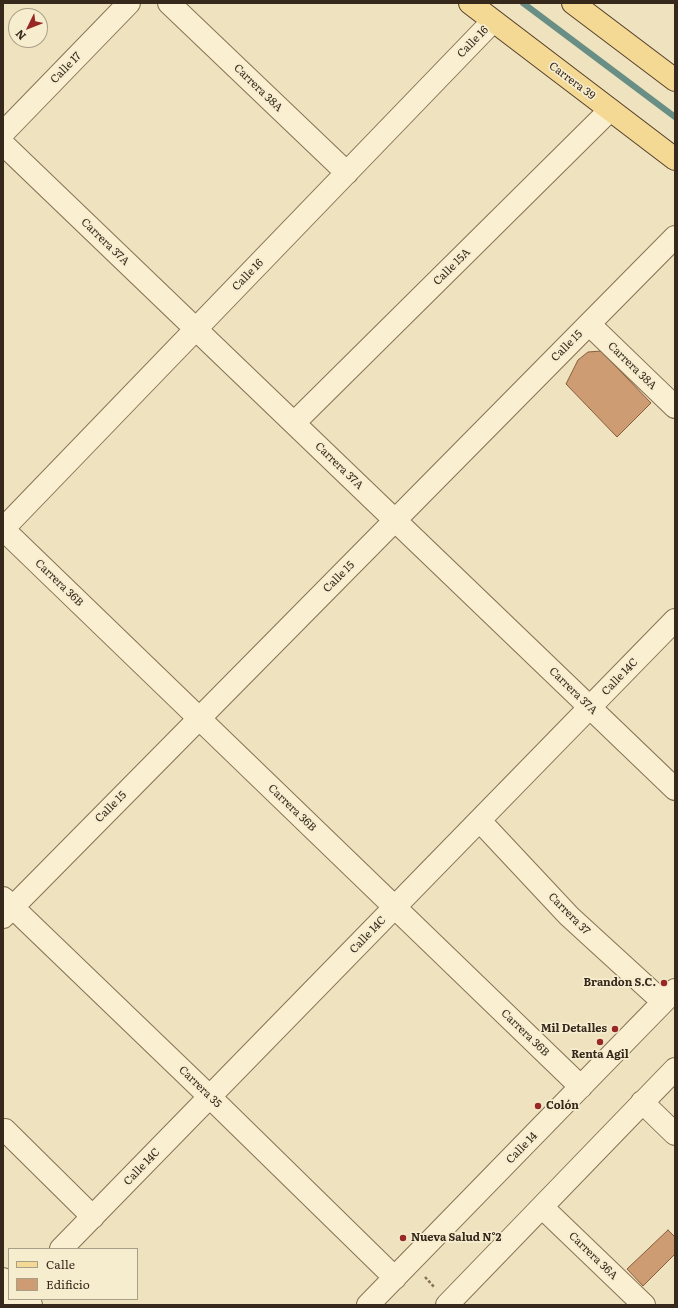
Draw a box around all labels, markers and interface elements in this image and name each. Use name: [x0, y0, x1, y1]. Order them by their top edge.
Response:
north arrow: [8, 8, 48, 48]
street label: Calle 16: [455, 23, 491, 61]
text: N: [11, 27, 29, 44]
street label: Calle 17: [48, 50, 84, 86]
street label: Carrera 39: [546, 59, 598, 103]
street label: Carrera 38A: [231, 61, 285, 115]
street label: Carrera 37A: [78, 216, 132, 268]
street label: Calle 15A: [431, 246, 473, 288]
street label: Calle 16: [230, 256, 266, 294]
street label: Calle 15: [549, 328, 585, 364]
street label: Carrera 38A: [605, 339, 659, 393]
street label: Carrera 37A: [312, 440, 366, 492]
street label: Carrera 36B: [32, 557, 86, 609]
street label: Calle 15: [321, 559, 357, 595]
street label: Calle 14C: [599, 656, 641, 698]
street label: Carrera 37A: [546, 665, 600, 717]
street label: Carrera 36B: [265, 782, 319, 834]
street label: Calle 15: [93, 789, 129, 825]
street label: Carrera 37: [545, 890, 593, 938]
street label: Calle 14C: [347, 914, 389, 956]
place label: Brandon S.C.: [583, 976, 656, 990]
marker: Brandon S.C.: [659, 978, 669, 988]
street label: Carrera 36B: [498, 1007, 552, 1059]
place label: Mil Detalles: [541, 1022, 607, 1036]
marker: Mil Detalles: [610, 1024, 620, 1034]
marker: Renta Agil: [595, 1037, 605, 1047]
place label: Renta Agil: [571, 1048, 629, 1062]
street label: Carrera 35: [176, 1063, 224, 1111]
place label: Colón: [546, 1099, 579, 1113]
marker: Colón: [533, 1101, 543, 1111]
street label: Calle 14: [504, 1129, 540, 1167]
street label: Calle 14C: [121, 1146, 163, 1188]
street label: Carrera 36A: [566, 1230, 620, 1282]
place label: Nueva Salud N°2: [411, 1231, 502, 1245]
marker: Nueva Salud N°2: [398, 1233, 408, 1243]
legend: [8, 1248, 138, 1300]
text: Calle: [46, 1255, 75, 1273]
text: Edificio: [46, 1275, 90, 1293]

